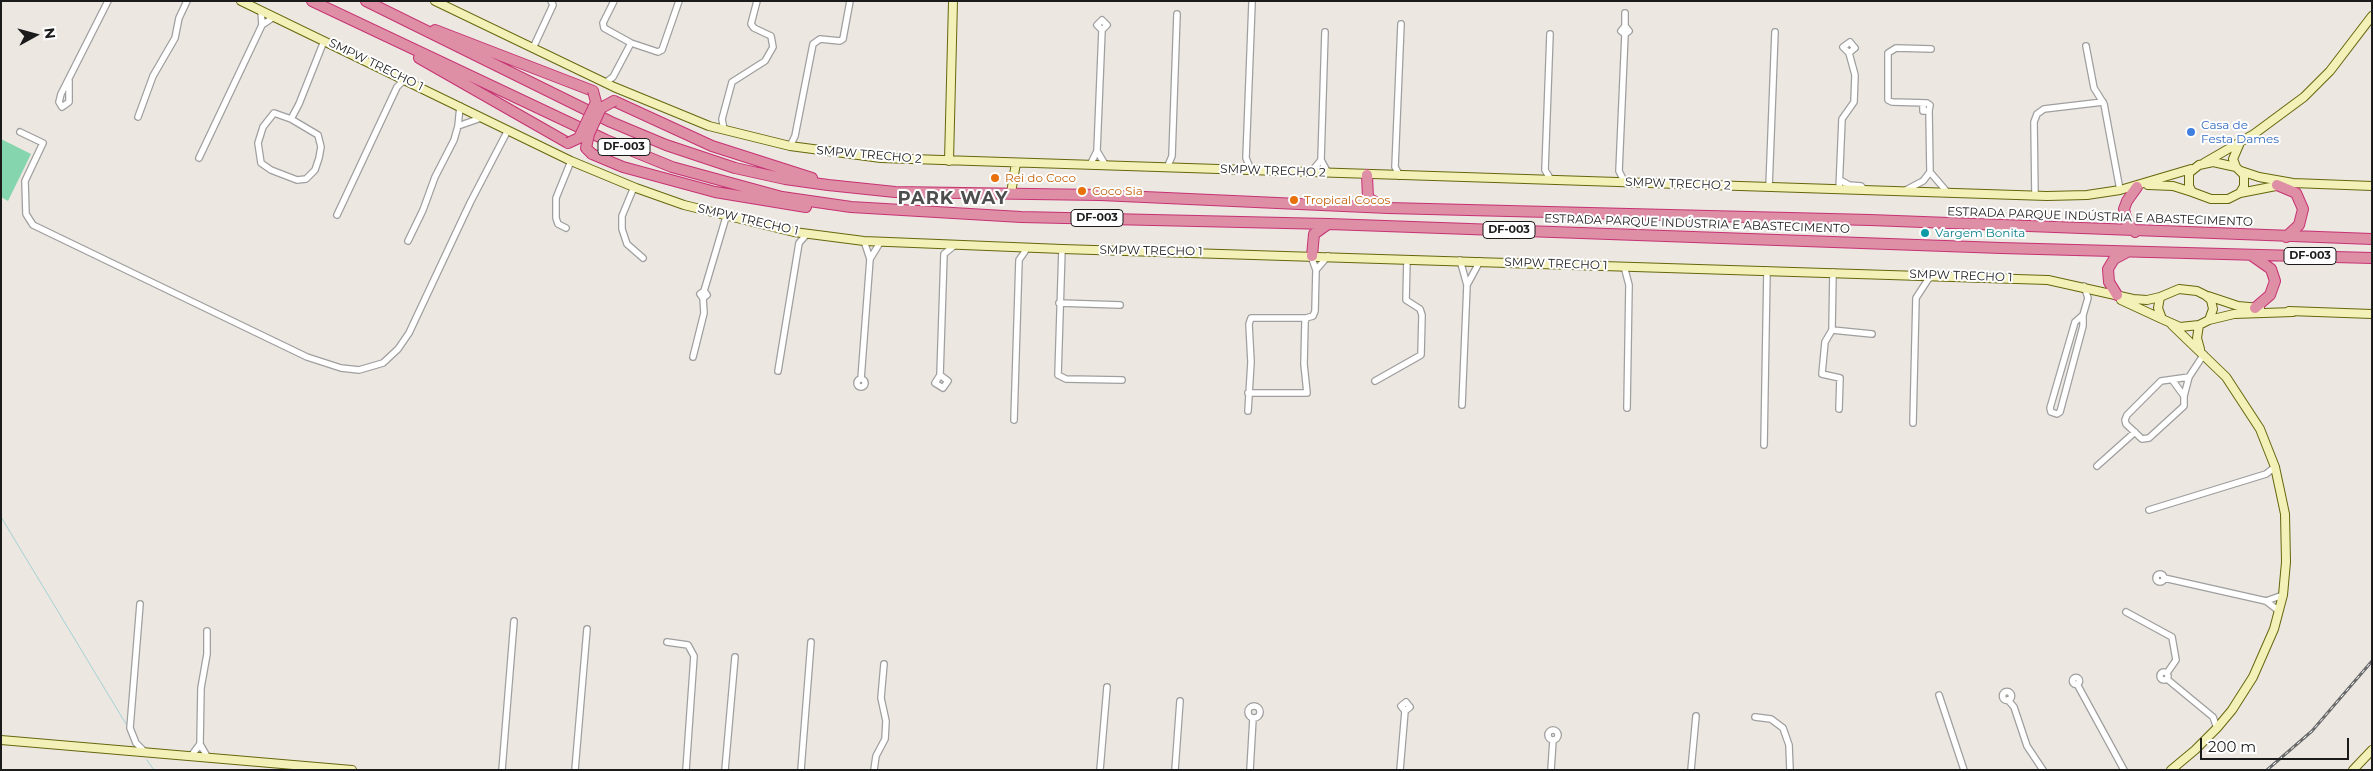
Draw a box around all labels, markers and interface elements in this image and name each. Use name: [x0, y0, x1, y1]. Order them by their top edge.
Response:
north arrow: [10, 10, 60, 60]
text: N: [40, 26, 60, 40]
street label: SMPW TRECHO 1: [327, 36, 425, 94]
place label: Casa de Festa Dames: [2201, 118, 2279, 146]
marker: Casa de Festa Dames: [2185, 126, 2197, 138]
road number: DF-003: [598, 138, 650, 156]
street label: SMPW TRECHO 2: [816, 143, 922, 167]
street label: SMPW TRECHO 2: [1220, 162, 1326, 180]
place label: Rei do Coco: [1005, 171, 1076, 185]
marker: Rei do Coco: [989, 172, 1001, 184]
street label: SMPW TRECHO 2: [1625, 175, 1731, 193]
place label: Coco Sia: [1092, 184, 1143, 198]
marker: Coco Sia: [1076, 185, 1088, 197]
district label: PARK WAY: [896, 188, 1010, 210]
place label: Tropical Cocos: [1304, 193, 1390, 207]
marker: Tropical Cocos: [1288, 194, 1300, 206]
street label: SMPW TRECHO 1: [696, 201, 800, 239]
street label: ESTRADA PARQUE INDÚSTRIA E ABASTECIMENTO: [1947, 204, 2253, 230]
road number: DF-003: [1071, 210, 1123, 227]
street label: ESTRADA PARQUE INDÚSTRIA E ABASTECIMENTO: [1544, 211, 1850, 237]
road number: DF-003: [1483, 222, 1535, 238]
place label: Vargem Bonita: [1935, 226, 2025, 240]
marker: Vargem Bonita: [1919, 227, 1931, 239]
street label: SMPW TRECHO 1: [1099, 243, 1203, 259]
road number: DF-003: [2284, 248, 2336, 264]
street label: SMPW TRECHO 1: [1504, 255, 1608, 273]
street label: SMPW TRECHO 1: [1909, 267, 2013, 285]
scale bar: [2203, 728, 2352, 760]
text: 200 m: [2208, 737, 2256, 756]

